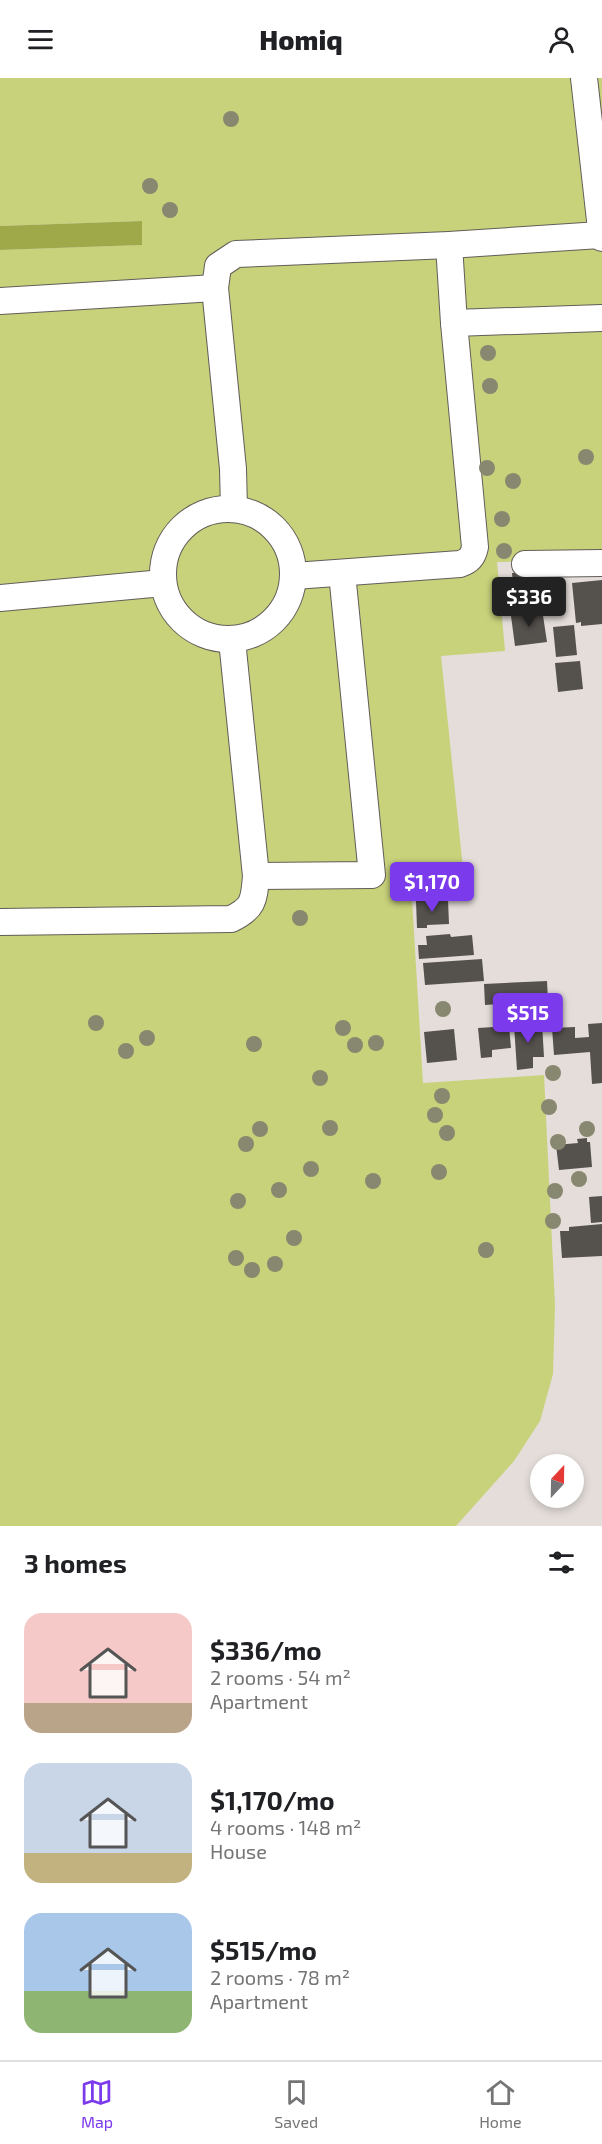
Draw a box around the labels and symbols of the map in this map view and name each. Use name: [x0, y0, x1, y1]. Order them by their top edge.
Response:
pin: $336: [493, 577, 565, 628]
pin: $1,170: [383, 862, 481, 913]
pin: $515: [492, 993, 564, 1044]
north arrow: [530, 1454, 584, 1508]

